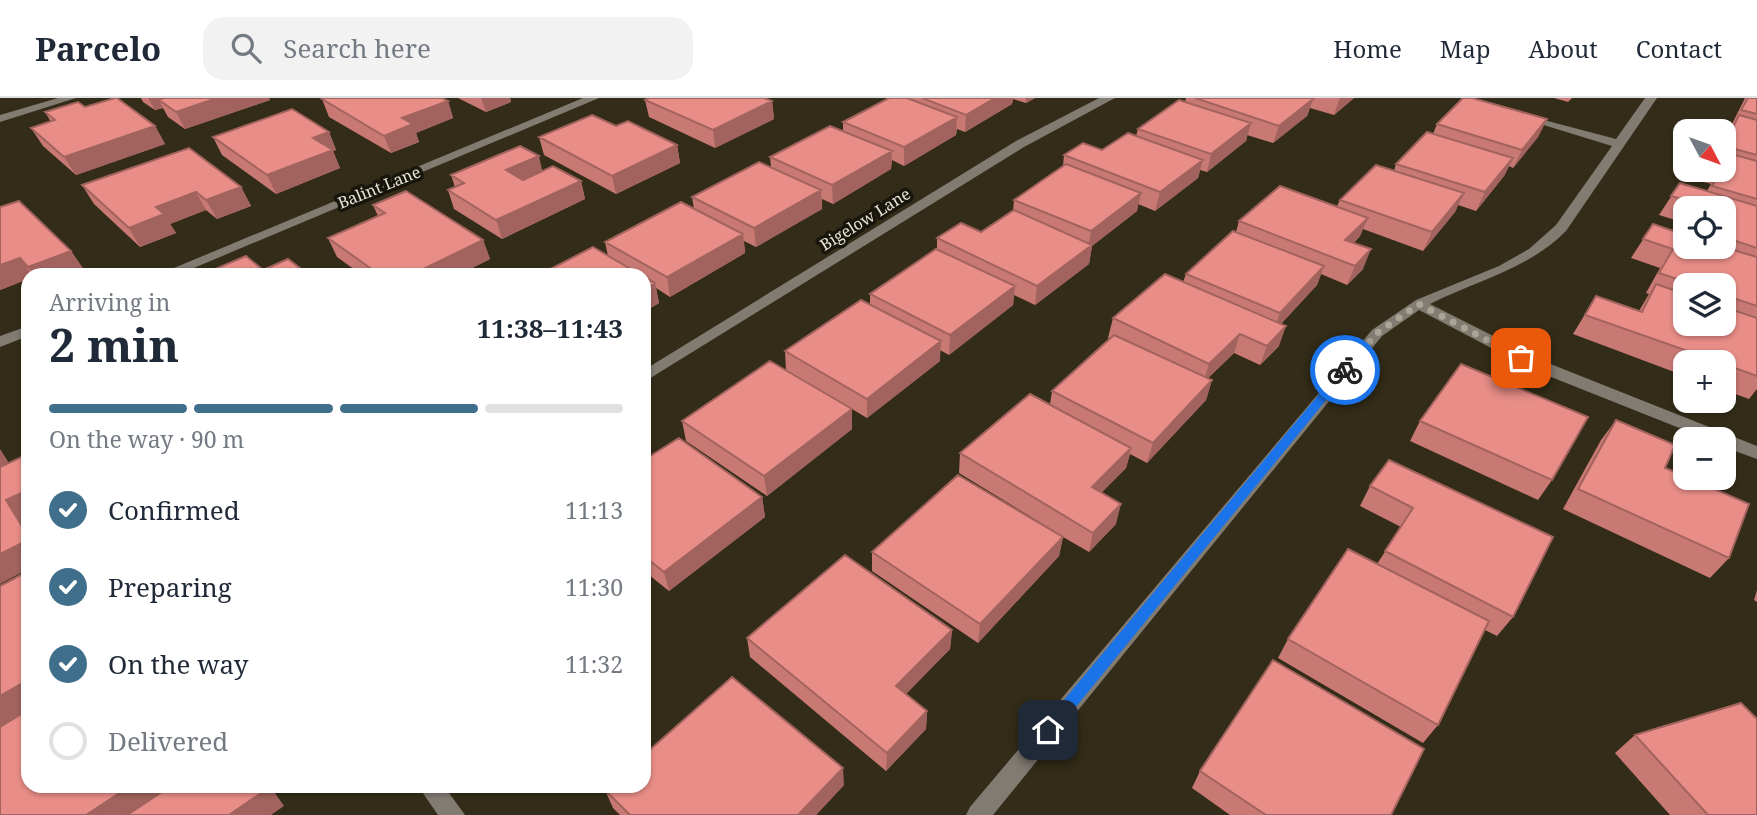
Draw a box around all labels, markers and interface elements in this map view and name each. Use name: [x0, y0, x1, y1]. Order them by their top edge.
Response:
search box: [203, 17, 693, 80]
text: Parcelo: [35, 26, 161, 71]
icon: search: [227, 29, 265, 67]
text: Search here: [283, 30, 431, 66]
text: Home: [1333, 32, 1402, 65]
text: Map: [1440, 32, 1491, 65]
text: About: [1529, 32, 1598, 65]
text: Contact: [1636, 32, 1722, 65]
north arrow: [1673, 119, 1736, 182]
map controls: [1673, 119, 1736, 490]
street label: Balint Lane: [334, 160, 424, 214]
street label: Bigelow Lane: [816, 182, 914, 256]
button: locate: [1673, 196, 1736, 259]
button: layers: [1673, 273, 1736, 336]
text: Arriving in: [49, 286, 170, 318]
text: 11:38–11:43: [477, 310, 623, 346]
text: 2 min: [49, 313, 179, 375]
pin: [1491, 328, 1551, 388]
courier: [1310, 335, 1380, 405]
icon: bag: [1502, 339, 1540, 377]
button: +: [1673, 350, 1736, 413]
icon: bike: [1326, 351, 1364, 389]
text: On the way · 90 m: [49, 423, 244, 455]
button: −: [1673, 427, 1736, 490]
icon: check: [49, 491, 87, 529]
text: Confirmed: [108, 492, 240, 528]
text: 11:13: [565, 494, 623, 526]
icon: check: [49, 568, 87, 606]
text: Preparing: [108, 569, 232, 605]
text: 11:30: [565, 571, 623, 603]
icon: check: [49, 645, 87, 683]
text: On the way: [108, 646, 248, 682]
text: 11:32: [565, 648, 623, 680]
pin: [1018, 700, 1078, 760]
icon: home: [1029, 711, 1067, 749]
text: Delivered: [108, 723, 228, 759]

